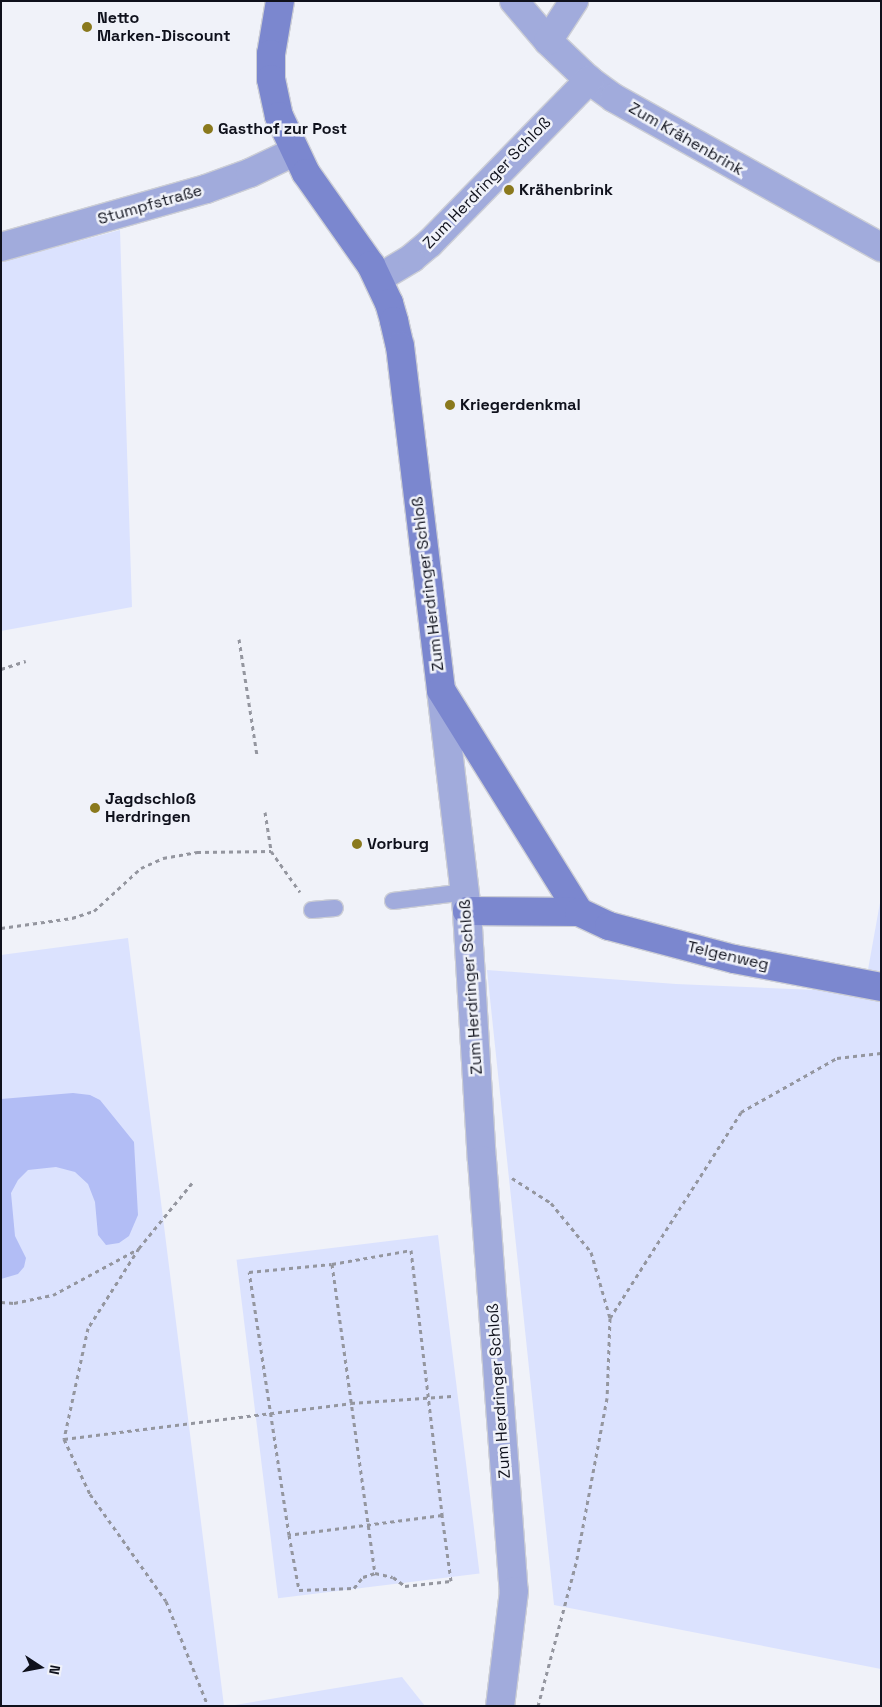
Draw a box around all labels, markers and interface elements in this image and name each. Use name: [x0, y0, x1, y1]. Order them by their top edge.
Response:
place label: Netto Marken-Discount: [97, 8, 230, 46]
marker: Netto Marken-Discount: [81, 21, 93, 33]
street label: Zum Krähenbrink: [625, 98, 747, 180]
street label: Zum Herdringer Schloß: [419, 113, 555, 253]
place label: Gasthof zur Post: [218, 119, 347, 139]
marker: Gasthof zur Post: [202, 123, 214, 135]
place label: Krähenbrink: [519, 180, 613, 200]
street label: Stumpfstraße: [96, 181, 204, 229]
marker: Krähenbrink: [503, 184, 515, 196]
place label: Kriegerdenkmal: [460, 395, 581, 415]
marker: Kriegerdenkmal: [444, 399, 456, 411]
street label: Zum Herdringer Schloß: [408, 496, 448, 672]
place label: Jagdschloß Herdringen: [105, 789, 196, 827]
marker: Jagdschloß Herdringen: [89, 802, 101, 814]
place label: Vorburg: [367, 834, 429, 854]
marker: Vorburg: [351, 838, 363, 850]
street label: Zum Herdringer Schloß: [455, 899, 487, 1075]
street label: Telgenweg: [685, 937, 771, 975]
street label: Zum Herdringer Schloß: [483, 1303, 515, 1479]
north arrow: [15, 1642, 65, 1692]
text: N: [45, 1664, 64, 1676]

